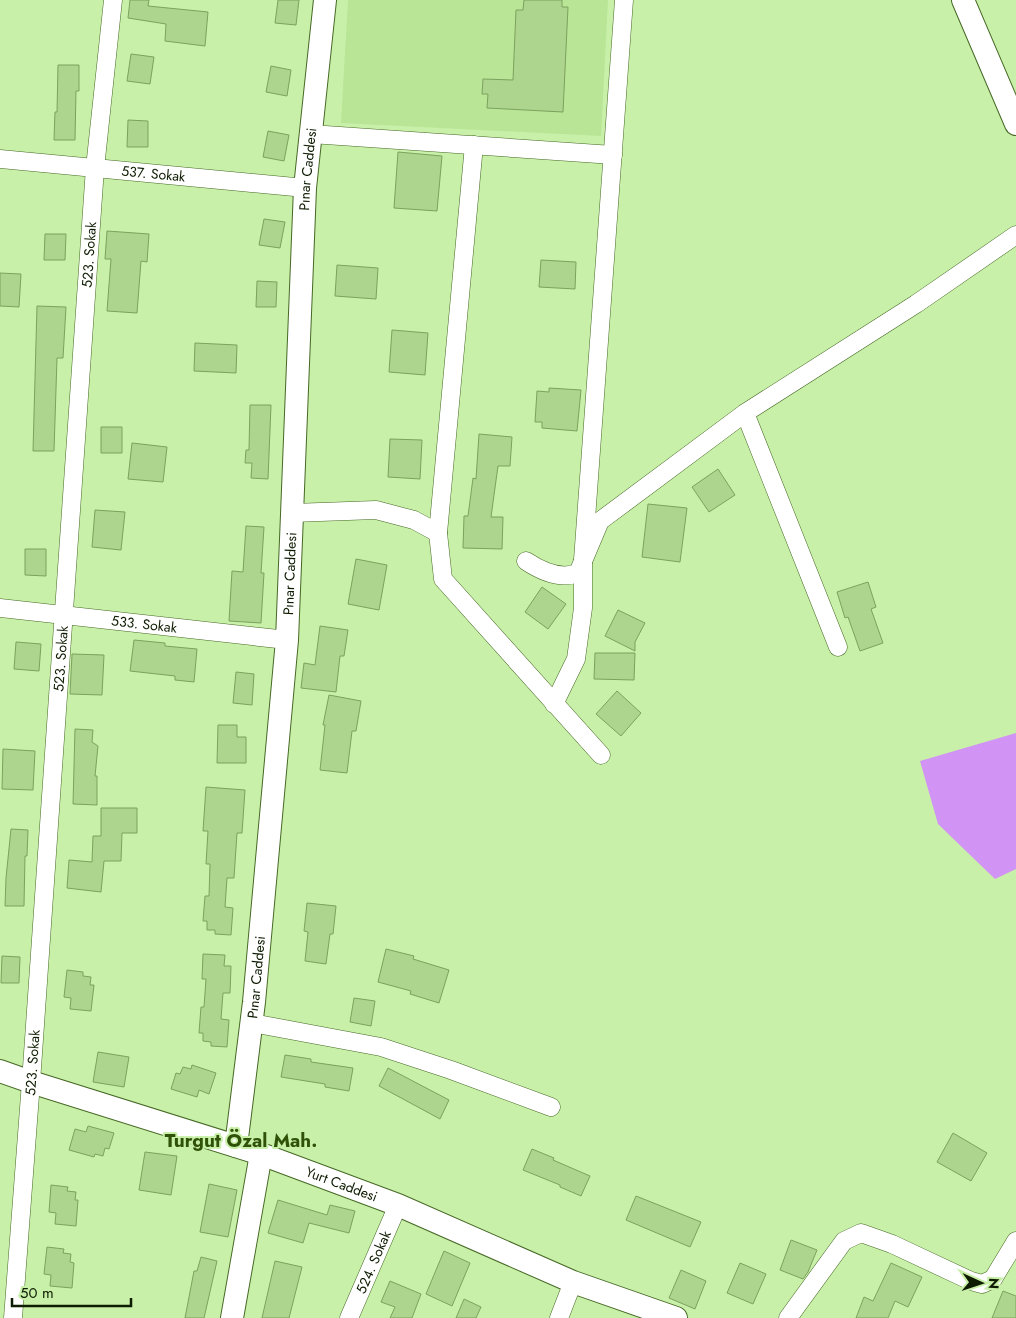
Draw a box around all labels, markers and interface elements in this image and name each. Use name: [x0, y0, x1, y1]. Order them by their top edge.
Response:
street label: Pınar Caddesi: [294, 127, 321, 211]
street label: 537. Sokak: [120, 161, 187, 187]
street label: 523. Sokak: [77, 220, 101, 288]
street label: Pınar Caddesi: [278, 532, 301, 616]
street label: 533. Sokak: [110, 610, 179, 638]
street label: 523. Sokak: [48, 624, 73, 692]
street label: Pınar Caddesi: [242, 935, 270, 1020]
street label: 523. Sokak: [20, 1028, 45, 1096]
district label: Turgut Özal Mah.: [165, 1127, 317, 1154]
street label: Yurt Caddesi: [303, 1162, 380, 1207]
street label: 524. Sokak: [351, 1227, 396, 1297]
north arrow: [956, 1258, 1006, 1308]
scale bar: [12, 1276, 131, 1308]
text: N: [984, 1278, 1004, 1290]
text: 50 m: [20, 1282, 54, 1304]

